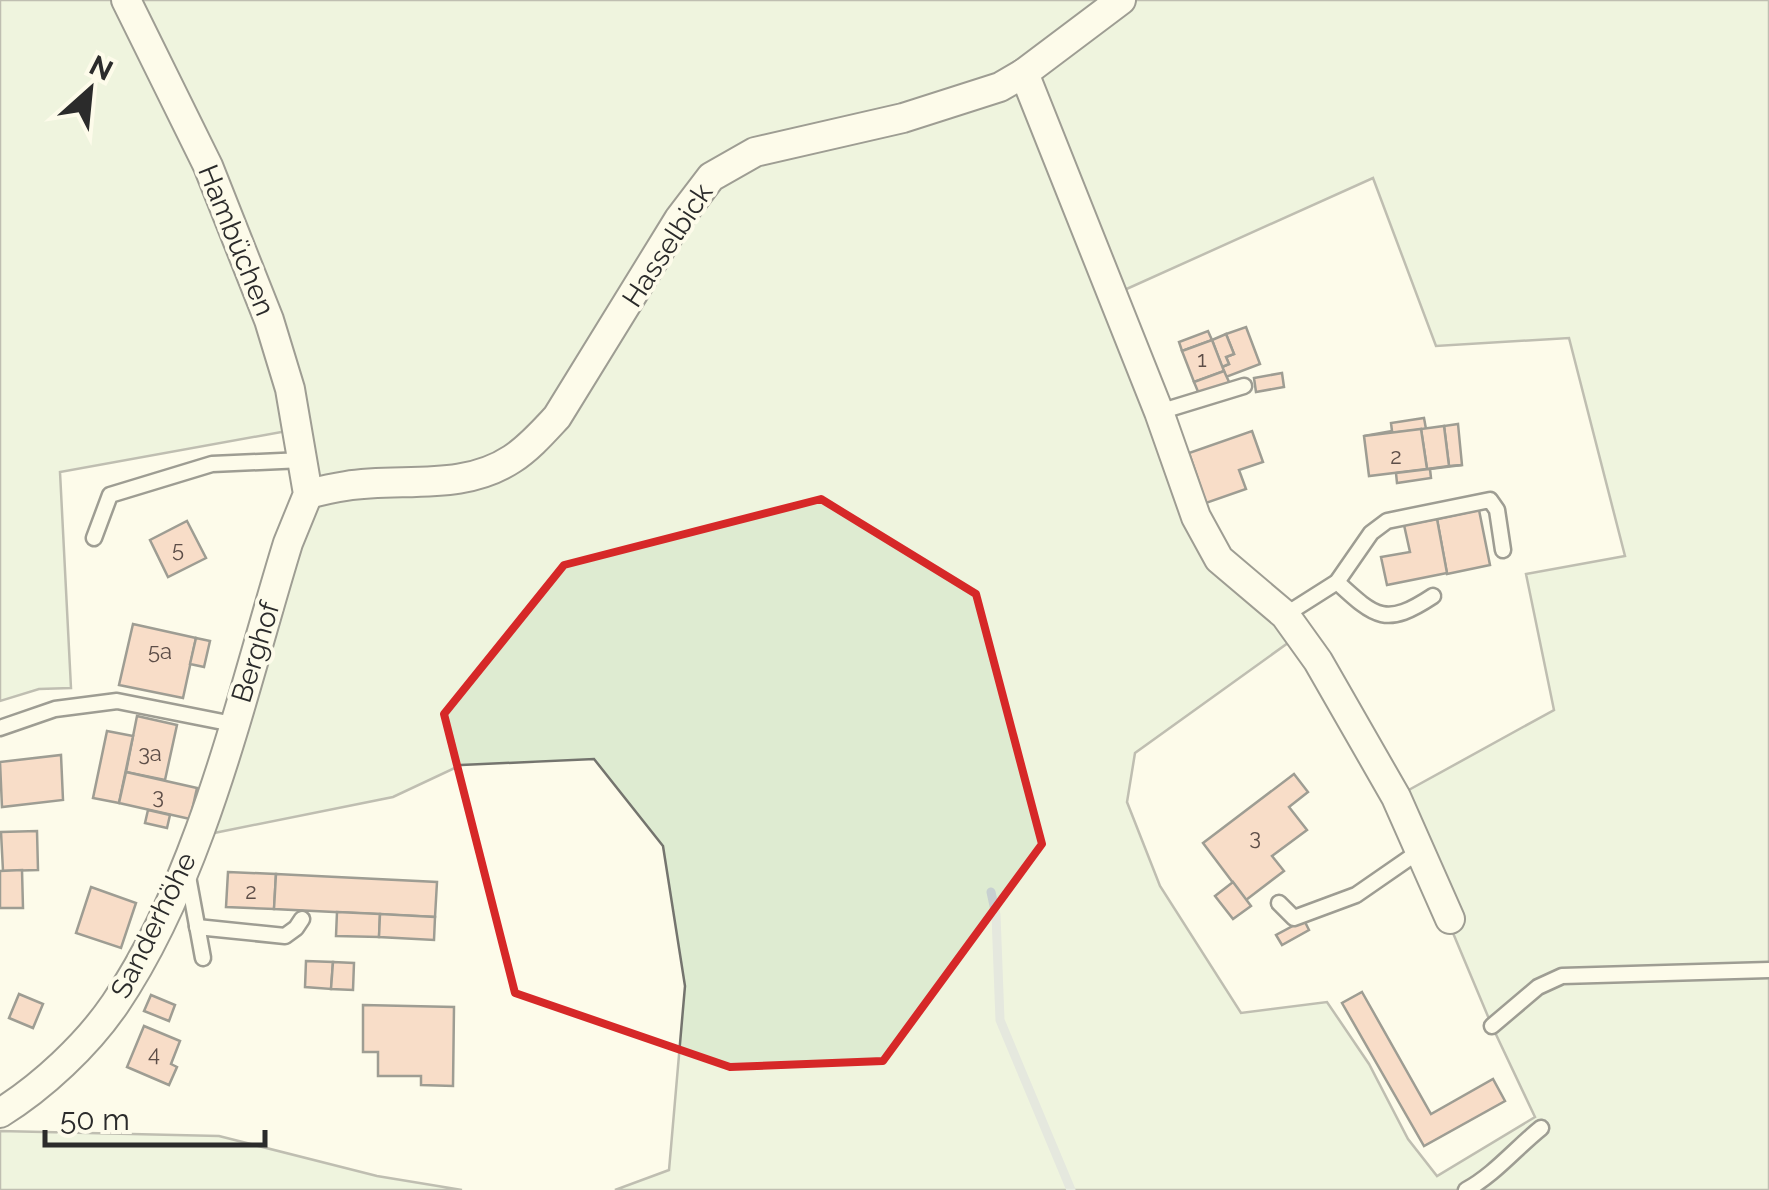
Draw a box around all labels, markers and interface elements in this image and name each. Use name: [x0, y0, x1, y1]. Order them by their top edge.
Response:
north arrow: [40, 40, 140, 140]
text: N: [84, 49, 118, 88]
street label: Hambüchen: [191, 160, 282, 320]
street label: Hasselbick: [615, 177, 720, 313]
house number: 1: [1197, 346, 1207, 372]
house number: 2: [1390, 443, 1402, 469]
house number: 5: [172, 536, 184, 562]
street label: Berghof: [225, 596, 287, 707]
house number: 5a: [148, 638, 172, 664]
house number: 3a: [138, 740, 162, 766]
house number: 3: [152, 783, 164, 809]
house number: 3: [1249, 824, 1261, 850]
street label: Sanderhöhe: [104, 847, 203, 1003]
house number: 2: [245, 878, 257, 904]
house number: 4: [148, 1040, 160, 1066]
scale bar: [45, 1085, 265, 1147]
text: 50 m: [60, 1102, 130, 1137]

